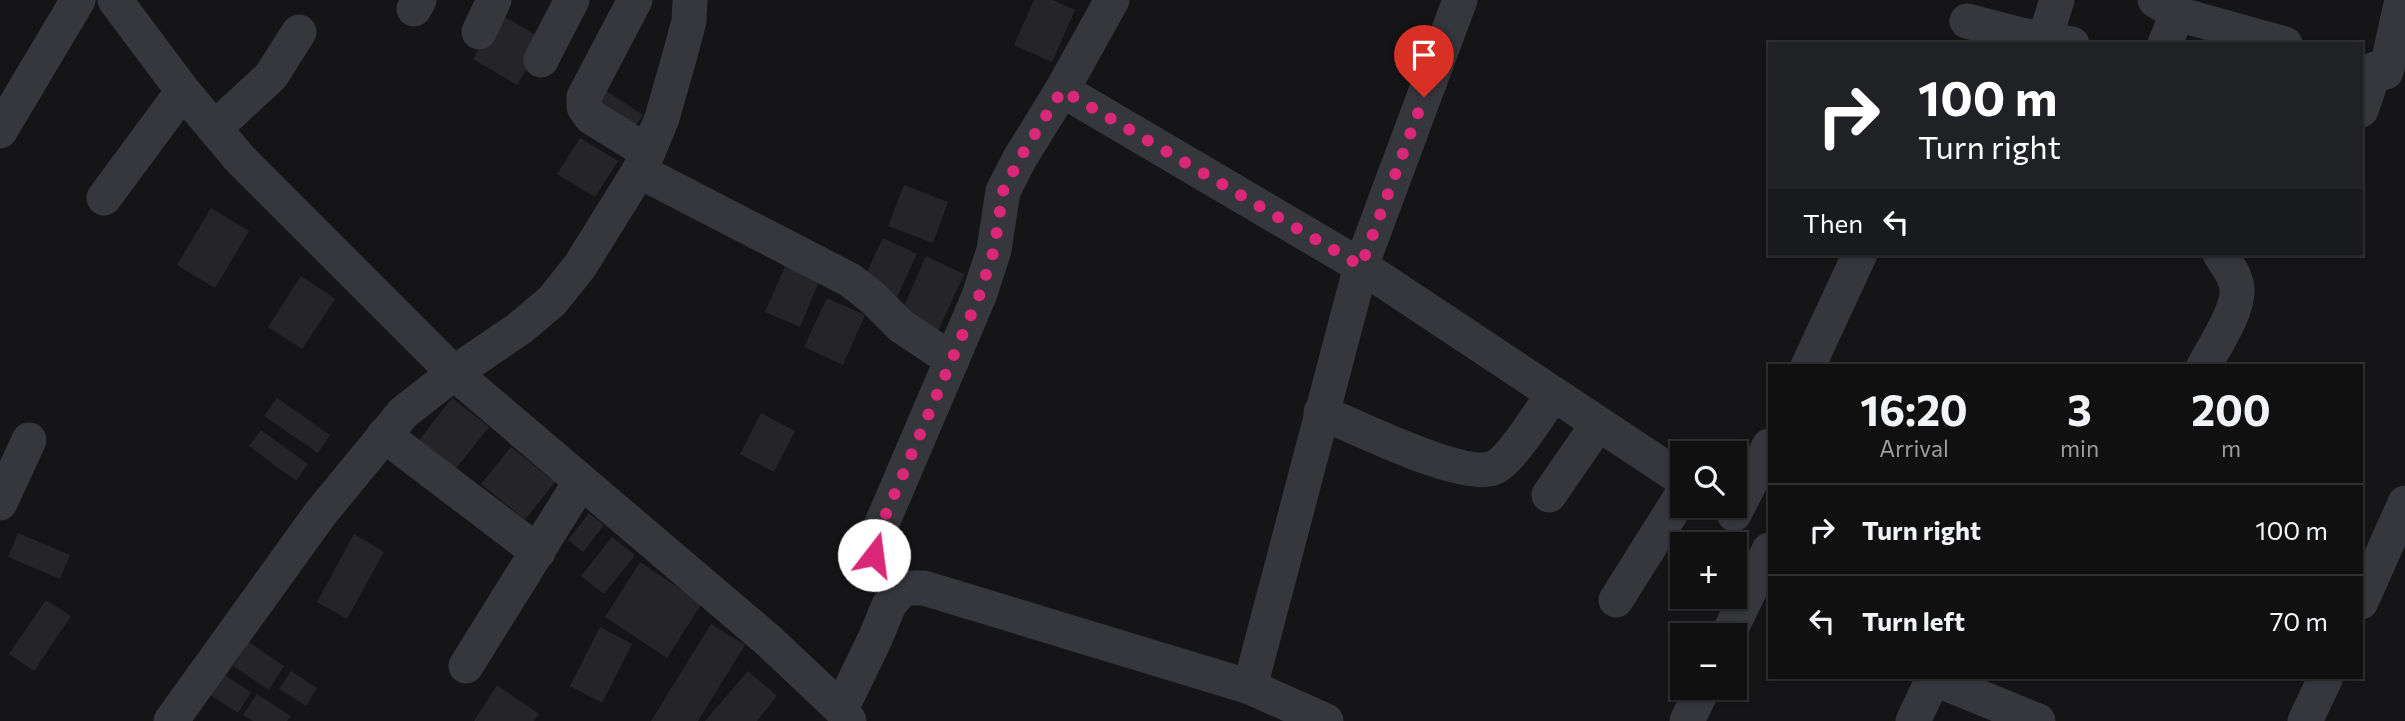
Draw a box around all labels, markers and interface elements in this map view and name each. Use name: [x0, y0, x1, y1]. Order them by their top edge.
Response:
pin: [1394, 25, 1454, 97]
icon: arrive: [1405, 36, 1443, 74]
text: 100 m: [1918, 66, 2057, 126]
icon: right: [1803, 70, 1894, 161]
text: Turn right: [1918, 126, 2061, 166]
icon: left: [1877, 203, 1915, 241]
text: Then: [1803, 207, 1863, 238]
text: 16:20: [1860, 383, 1968, 435]
text: 3: [2067, 383, 2092, 435]
text: 200: [2191, 383, 2271, 435]
text: Arrival: [1879, 434, 1949, 462]
text: min: [2060, 434, 2099, 462]
text: m: [2221, 434, 2241, 462]
map controls: [1670, 441, 1747, 700]
button: search: [1670, 441, 1747, 518]
icon: right: [1803, 511, 1841, 549]
text: Turn right: [1862, 514, 1981, 545]
text: 100 m: [2255, 514, 2328, 545]
position arrow: [837, 518, 911, 592]
button: +: [1670, 532, 1747, 609]
icon: left: [1803, 602, 1841, 640]
text: Turn left: [1862, 605, 1965, 636]
text: 70 m: [2270, 605, 2328, 636]
button: −: [1670, 623, 1747, 700]

